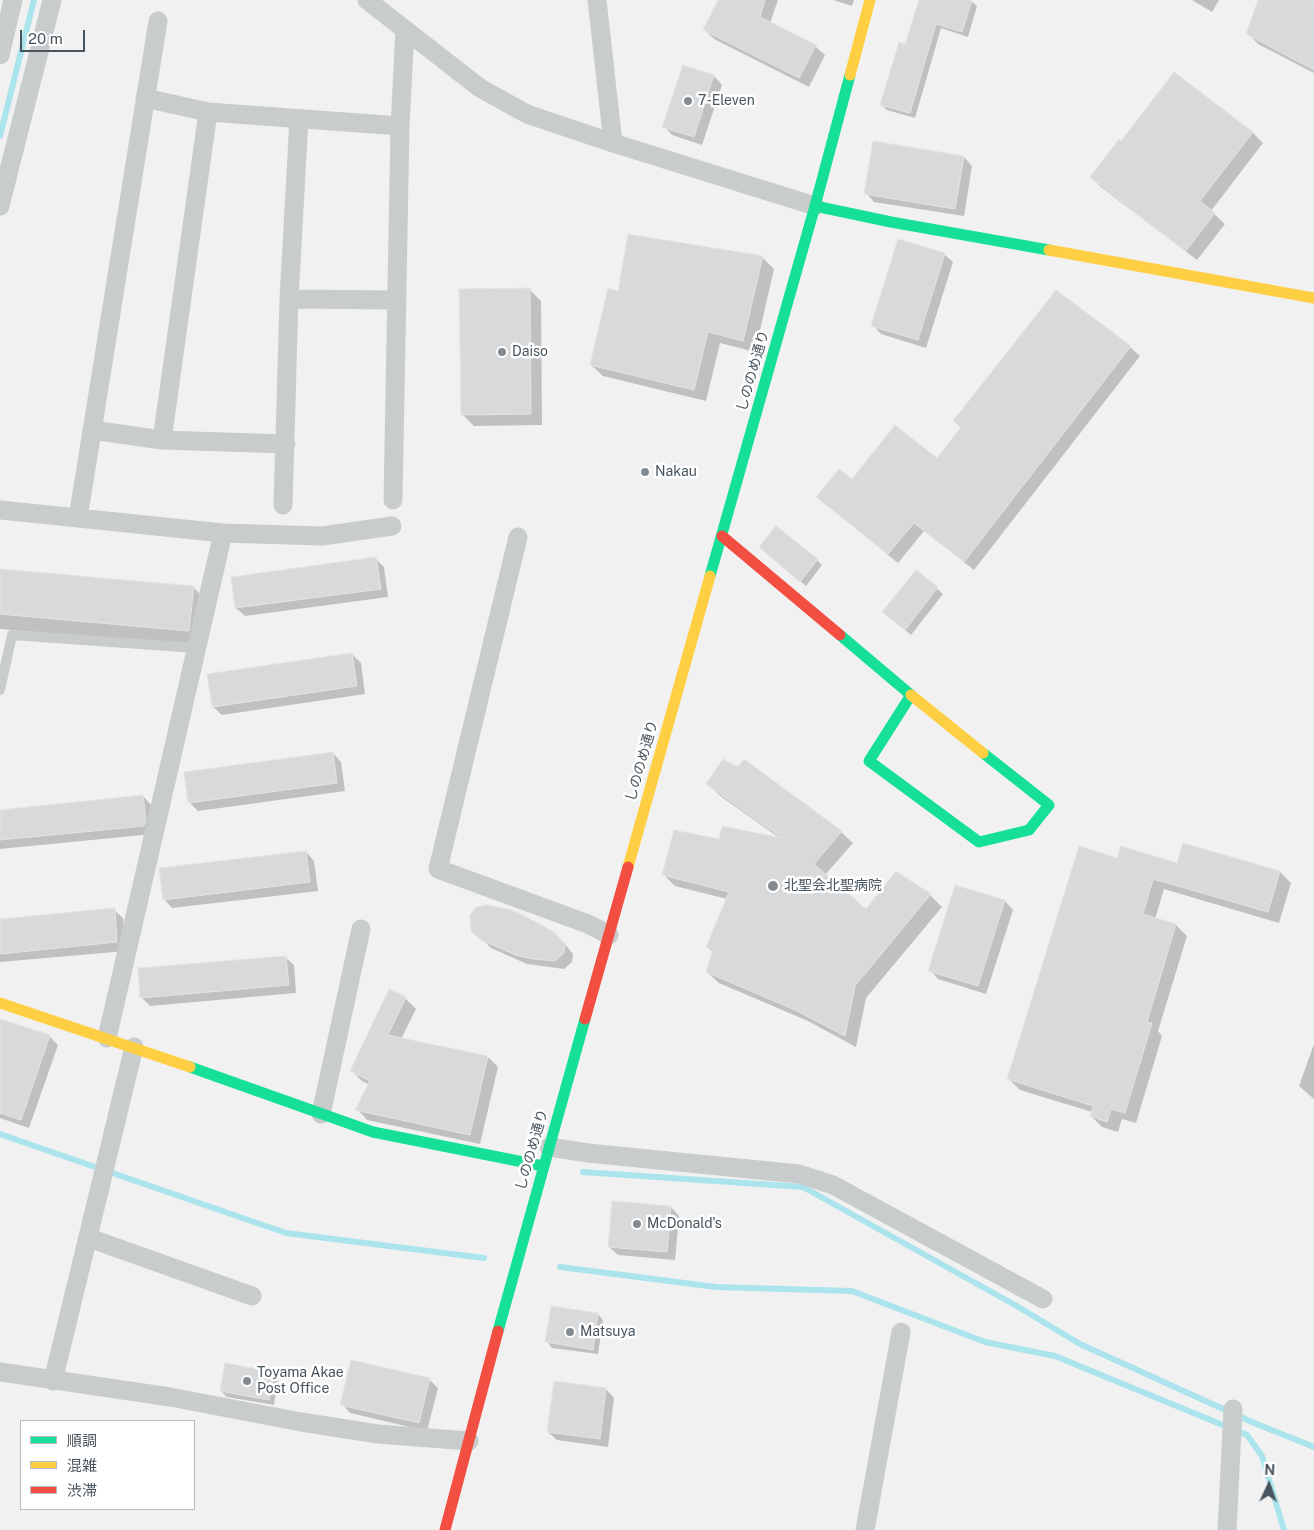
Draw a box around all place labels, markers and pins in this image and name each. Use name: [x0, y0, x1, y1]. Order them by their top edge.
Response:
place label: 7-Eleven: [698, 93, 755, 109]
marker: 7-Eleven: [682, 95, 694, 107]
place label: Daiso: [512, 344, 548, 360]
marker: Daiso: [496, 346, 508, 358]
place label: Nakau: [655, 464, 697, 480]
marker: Nakau: [639, 466, 651, 478]
place label: 北聖会北聖病院: [784, 878, 882, 894]
marker: 北聖会北聖病院: [766, 879, 780, 893]
place label: McDonald's: [647, 1216, 722, 1232]
marker: McDonald's: [631, 1218, 643, 1230]
place label: Matsuya: [580, 1324, 635, 1340]
marker: Matsuya: [564, 1326, 576, 1338]
place label: Toyama Akae Post Office: [257, 1365, 344, 1398]
marker: Toyama Akae Post Office: [241, 1375, 253, 1387]

